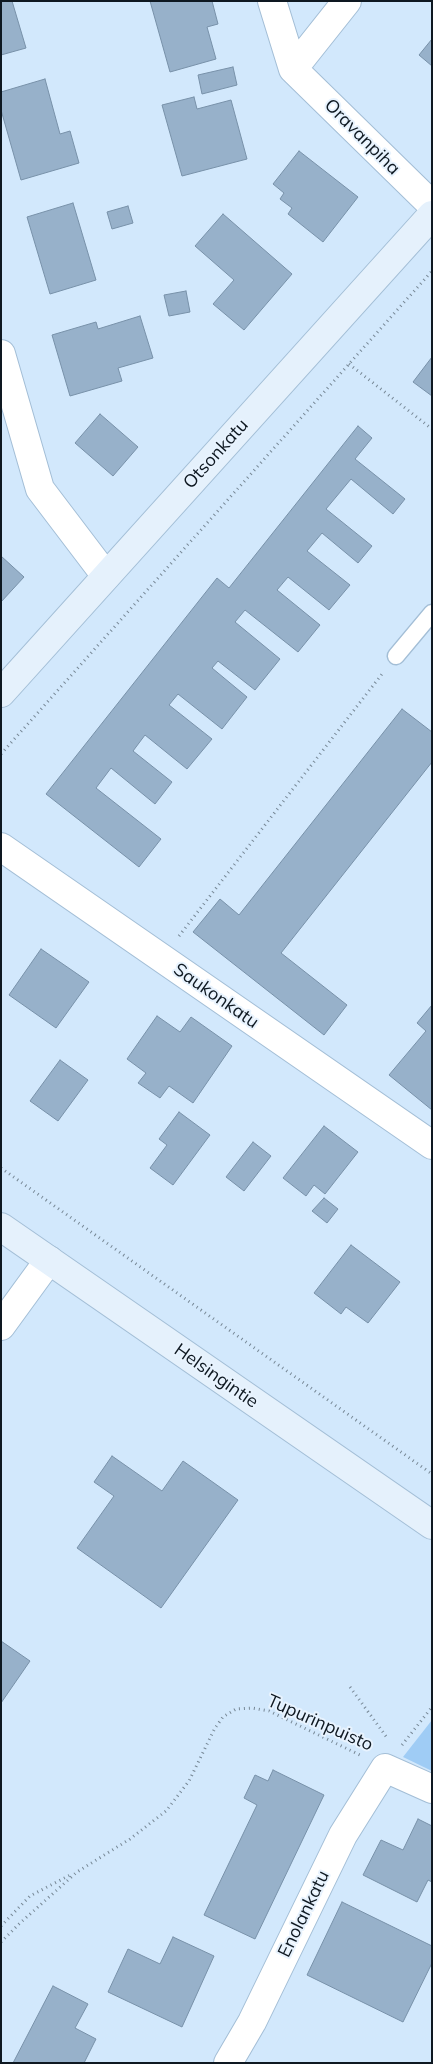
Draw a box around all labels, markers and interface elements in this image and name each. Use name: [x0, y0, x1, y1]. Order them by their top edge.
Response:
street label: Oravanpiha: [320, 95, 404, 179]
street label: Otsonkatu: [179, 415, 253, 493]
street label: Saukonkatu: [169, 959, 263, 1033]
street label: Helsingintie: [170, 1339, 262, 1413]
street label: Tupurinpuisto: [264, 1690, 376, 1756]
street label: Enolankatu: [274, 1867, 334, 1961]

